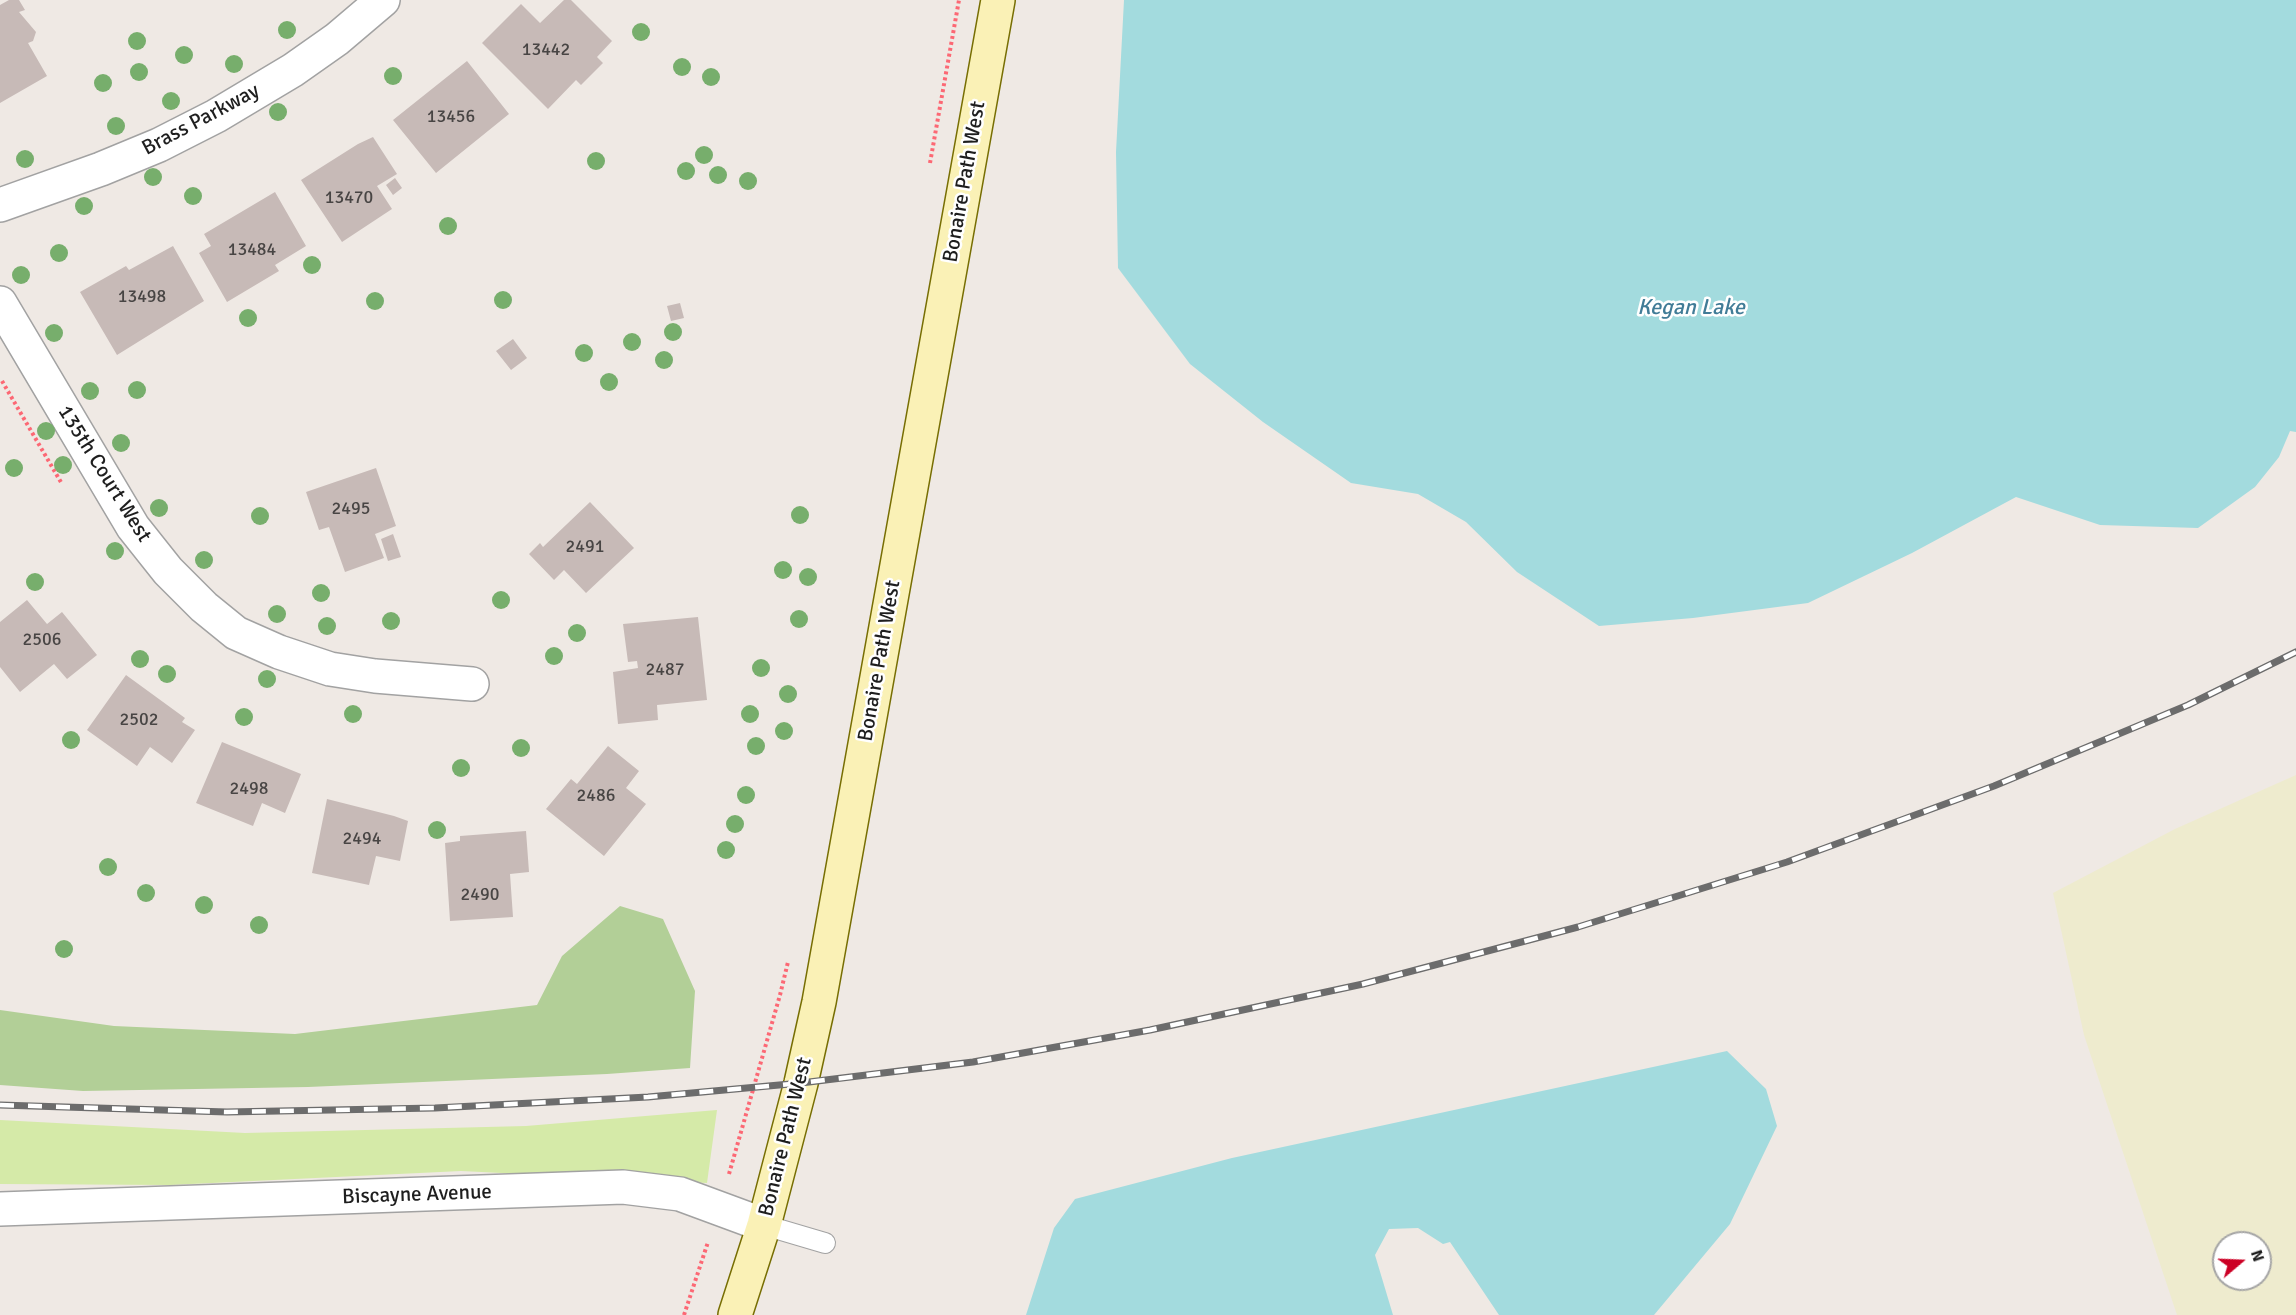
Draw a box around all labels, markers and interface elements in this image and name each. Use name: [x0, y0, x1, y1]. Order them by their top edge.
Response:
house number: 13442: [522, 39, 570, 61]
street label: Brass Parkway: [138, 79, 264, 161]
street label: Bonaire Path West: [938, 99, 992, 265]
house number: 13456: [427, 106, 475, 128]
house number: 13470: [325, 187, 373, 209]
house number: 13484: [228, 239, 276, 261]
house number: 13498: [118, 286, 166, 308]
water label: Kegan Lake: [1637, 295, 1745, 321]
street label: 135th Court West: [52, 401, 156, 547]
house number: 2495: [332, 498, 370, 520]
house number: 2491: [566, 536, 604, 558]
street label: Bonaire Path West: [853, 578, 907, 744]
house number: 2506: [23, 629, 61, 651]
house number: 2487: [646, 659, 684, 681]
house number: 2502: [120, 709, 158, 731]
house number: 2498: [230, 778, 268, 800]
house number: 2486: [577, 785, 615, 807]
house number: 2494: [343, 828, 381, 850]
house number: 2490: [461, 884, 499, 906]
street label: Bonaire Path West: [754, 1055, 818, 1219]
street label: Biscayne Avenue: [342, 1180, 492, 1210]
north arrow: [2212, 1231, 2272, 1291]
text: N: [2246, 1247, 2268, 1264]

